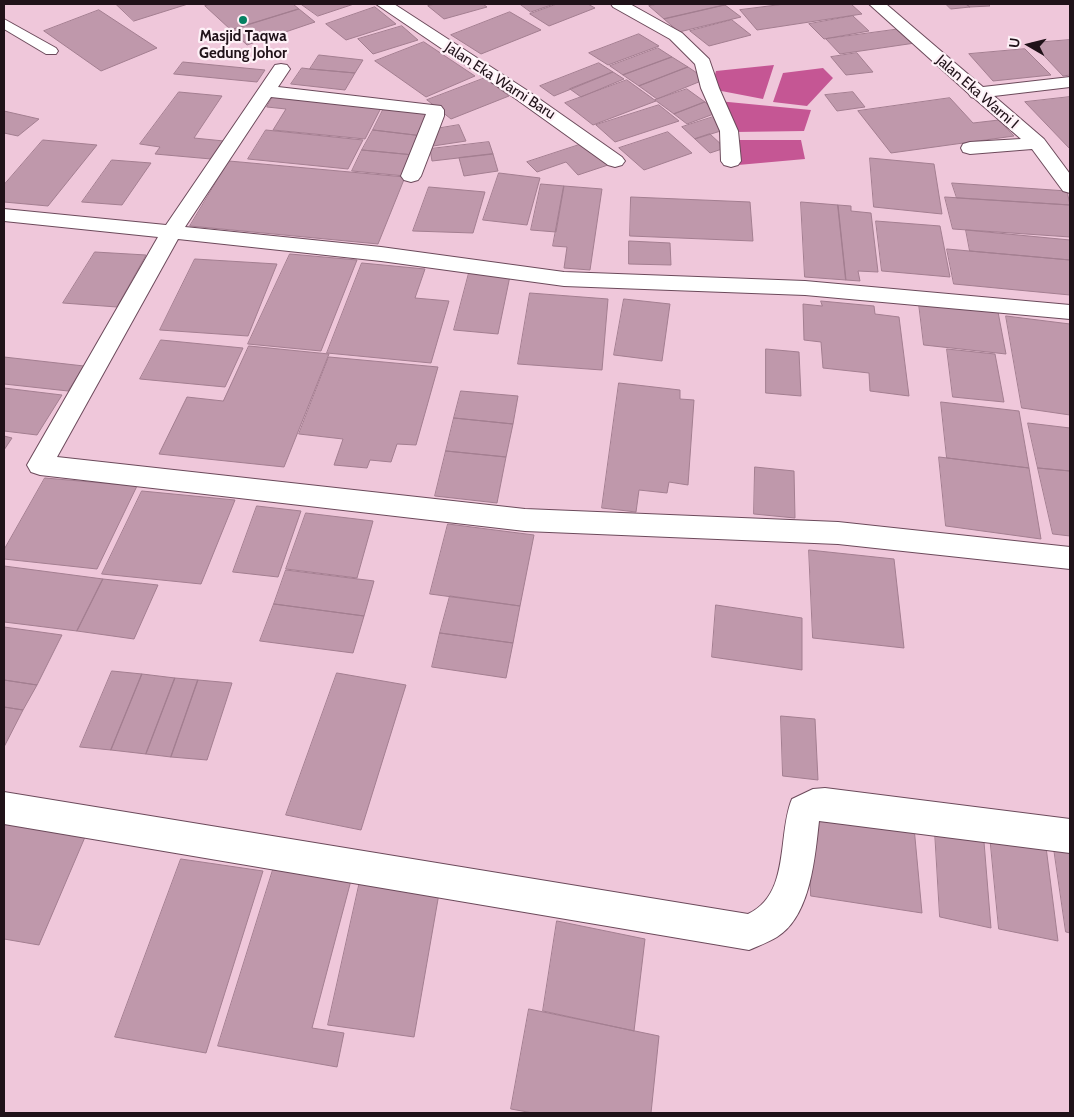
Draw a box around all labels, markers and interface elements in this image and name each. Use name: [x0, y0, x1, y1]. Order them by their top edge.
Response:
marker: Masjid Taqwa Gedung Johor: [237, 14, 249, 26]
north arrow: [1004, 20, 1054, 70]
place label: Masjid Taqwa Gedung Johor: [199, 28, 287, 63]
text: U: [1005, 37, 1024, 49]
street label: Jalan Eka Warni Baru: [441, 39, 559, 123]
street label: Jalan Eka Warni I: [932, 51, 1022, 133]

